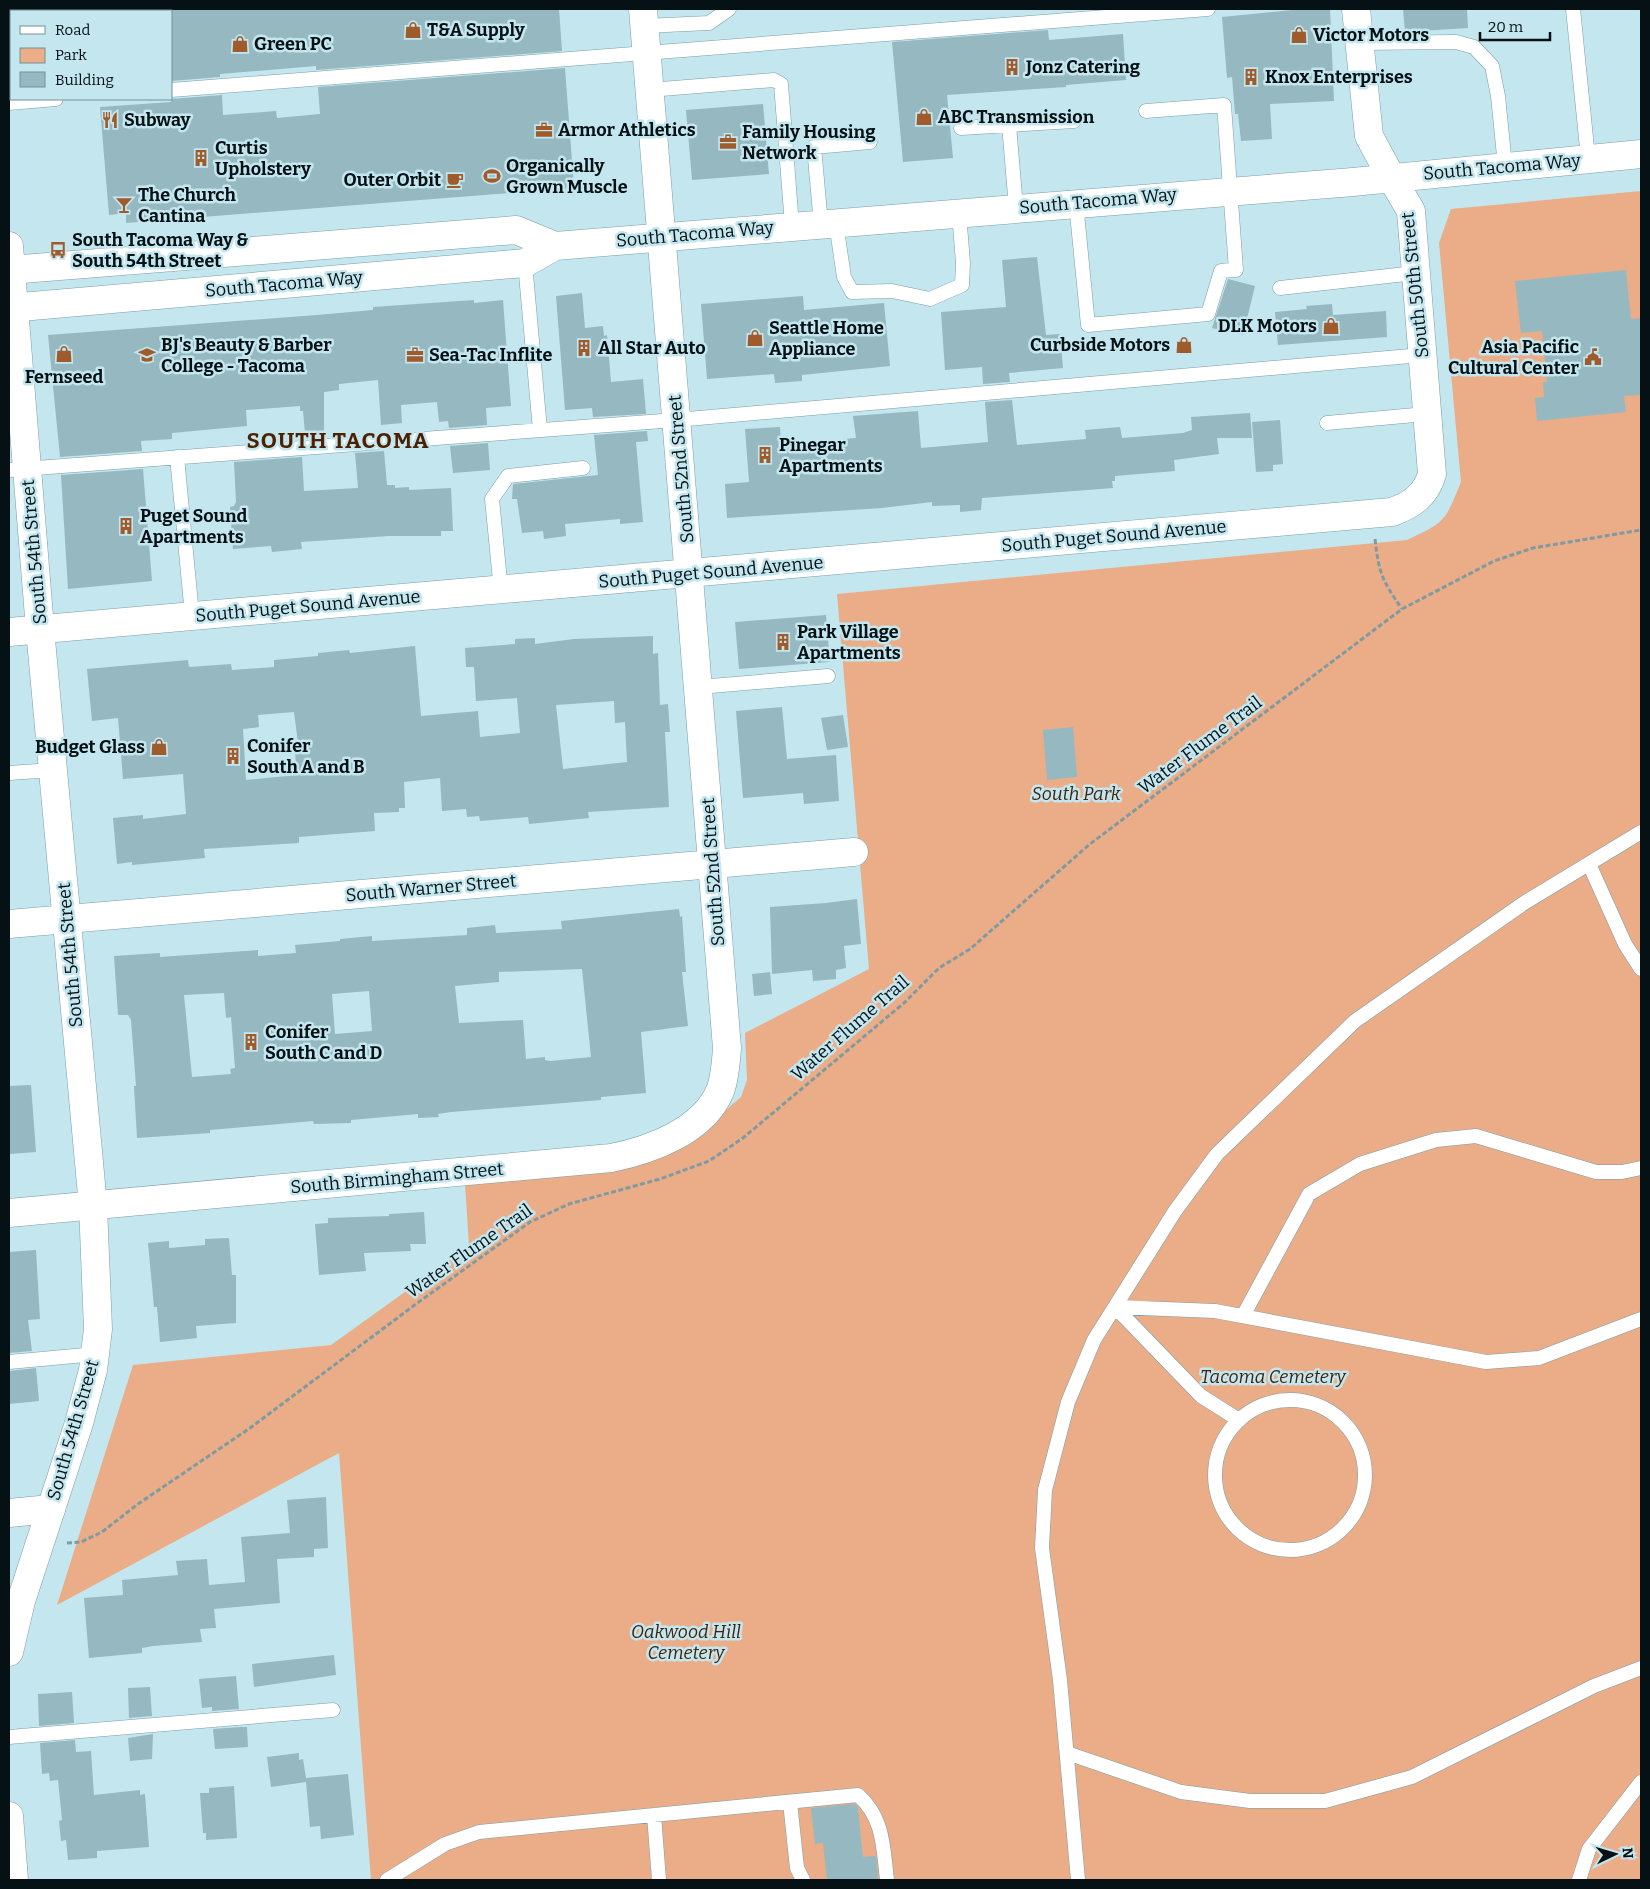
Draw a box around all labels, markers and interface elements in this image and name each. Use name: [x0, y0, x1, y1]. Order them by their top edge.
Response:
legend: [10, 10, 172, 100]
scale bar: [1480, 10, 1550, 42]
text: 20 m: [1488, 18, 1524, 36]
place label: T&A Supply: [427, 19, 526, 41]
shop icon: T&A Supply: [403, 20, 423, 40]
text: Road: [55, 21, 90, 39]
place label: Victor Motors: [1313, 24, 1429, 46]
shop icon: Victor Motors: [1289, 25, 1309, 45]
place label: Green PC: [254, 33, 332, 55]
shop icon: Green PC: [230, 34, 250, 54]
text: Park: [55, 46, 87, 64]
place label: Jonz Catering: [1025, 56, 1141, 78]
building icon: Jonz Catering: [1002, 57, 1022, 77]
place label: Knox Enterprises: [1265, 66, 1413, 88]
building icon: Knox Enterprises: [1241, 67, 1261, 87]
text: Building: [55, 71, 114, 89]
place label: ABC Transmission: [938, 106, 1095, 128]
shop icon: ABC Transmission: [914, 107, 934, 127]
place label: Subway: [124, 109, 192, 131]
restaurant icon: Subway: [100, 110, 120, 130]
place label: Armor Athletics: [558, 119, 696, 141]
office icon: Armor Athletics: [534, 120, 554, 140]
place label: Family Housing Network: [742, 121, 876, 164]
office icon: Family Housing Network: [718, 132, 738, 152]
place label: Curtis Upholstery: [215, 137, 312, 180]
building icon: Curtis Upholstery: [191, 148, 211, 168]
street label: South Tacoma Way: [1422, 149, 1582, 185]
place label: Organically Grown Muscle: [506, 155, 628, 198]
sports icon: Organically Grown Muscle: [482, 166, 502, 186]
place label: Outer Orbit: [344, 169, 441, 191]
cafe icon: Outer Orbit: [445, 170, 465, 190]
street label: South Tacoma Way: [1018, 183, 1178, 219]
place label: The Church Cantina: [138, 184, 236, 227]
bar icon: The Church Cantina: [114, 195, 134, 215]
street label: South 50th Street: [1396, 211, 1434, 359]
street label: South Tacoma Way: [615, 216, 775, 252]
place label: South Tacoma Way & South 54th Street: [72, 229, 248, 272]
bus stop icon: South Tacoma Way & South 54th Street: [48, 240, 68, 260]
street label: South Tacoma Way: [204, 266, 364, 302]
place label: DLK Motors: [1218, 315, 1317, 337]
shop icon: DLK Motors: [1321, 316, 1341, 336]
place label: Seattle Home Appliance: [769, 317, 884, 360]
shop icon: Seattle Home Appliance: [745, 328, 765, 348]
place label: BJ's Beauty & Barber College - Tacoma: [161, 334, 332, 377]
place label: Curbside Motors: [1030, 334, 1170, 356]
shop icon: Curbside Motors: [1174, 335, 1194, 355]
place label: Asia Pacific Cultural Center: [1448, 336, 1580, 379]
place label: All Star Auto: [598, 337, 706, 359]
building icon: All Star Auto: [574, 338, 594, 358]
shop icon: Fernseed: [54, 344, 74, 364]
place label: Sea-Tac Inflite: [429, 344, 552, 366]
school or university icon: BJ's Beauty & Barber College - Tacoma: [137, 345, 157, 365]
office icon: Sea-Tac Inflite: [405, 345, 425, 365]
public building icon: Asia Pacific Cultural Center: [1583, 347, 1603, 367]
place label: Fernseed: [25, 366, 103, 388]
street label: South 52nd Street: [664, 393, 698, 544]
district label: SOUTH TACOMA: [247, 427, 429, 454]
place label: Pinegar Apartments: [779, 434, 883, 477]
building icon: Pinegar Apartments: [755, 445, 775, 465]
street label: South 54th Street: [17, 478, 51, 625]
place label: Puget Sound Apartments: [140, 505, 248, 548]
street label: South Puget Sound Avenue: [1001, 515, 1227, 557]
building icon: Puget Sound Apartments: [116, 516, 136, 536]
street label: South Puget Sound Avenue: [598, 551, 824, 593]
street label: South Puget Sound Avenue: [195, 585, 421, 627]
place label: Park Village Apartments: [797, 621, 901, 664]
building icon: Park Village Apartments: [773, 632, 793, 652]
street label: Water Flume Trail: [1134, 691, 1266, 799]
place label: Conifer South A and B: [247, 735, 365, 778]
place label: Budget Glass: [35, 736, 145, 758]
shop icon: Budget Glass: [149, 737, 169, 757]
building icon: Conifer South A and B: [223, 746, 243, 766]
park label: South Park: [1031, 783, 1121, 805]
street label: South 52nd Street: [697, 797, 729, 947]
street label: South Warner Street: [345, 870, 518, 906]
street label: South 54th Street: [53, 881, 87, 1028]
street label: Water Flume Trail: [786, 971, 914, 1085]
place label: Conifer South C and D: [265, 1021, 383, 1064]
building icon: Conifer South C and D: [241, 1032, 261, 1052]
street label: South Birmingham Street: [289, 1158, 505, 1198]
street label: Water Flume Trail: [402, 1199, 536, 1303]
street label: South 54th Street: [42, 1357, 104, 1503]
park label: Tacoma Cemetery: [1200, 1366, 1347, 1388]
park label: Oakwood Hill Cemetery: [631, 1621, 741, 1664]
north arrow: [1590, 1829, 1640, 1879]
text: N: [1619, 1847, 1636, 1859]

